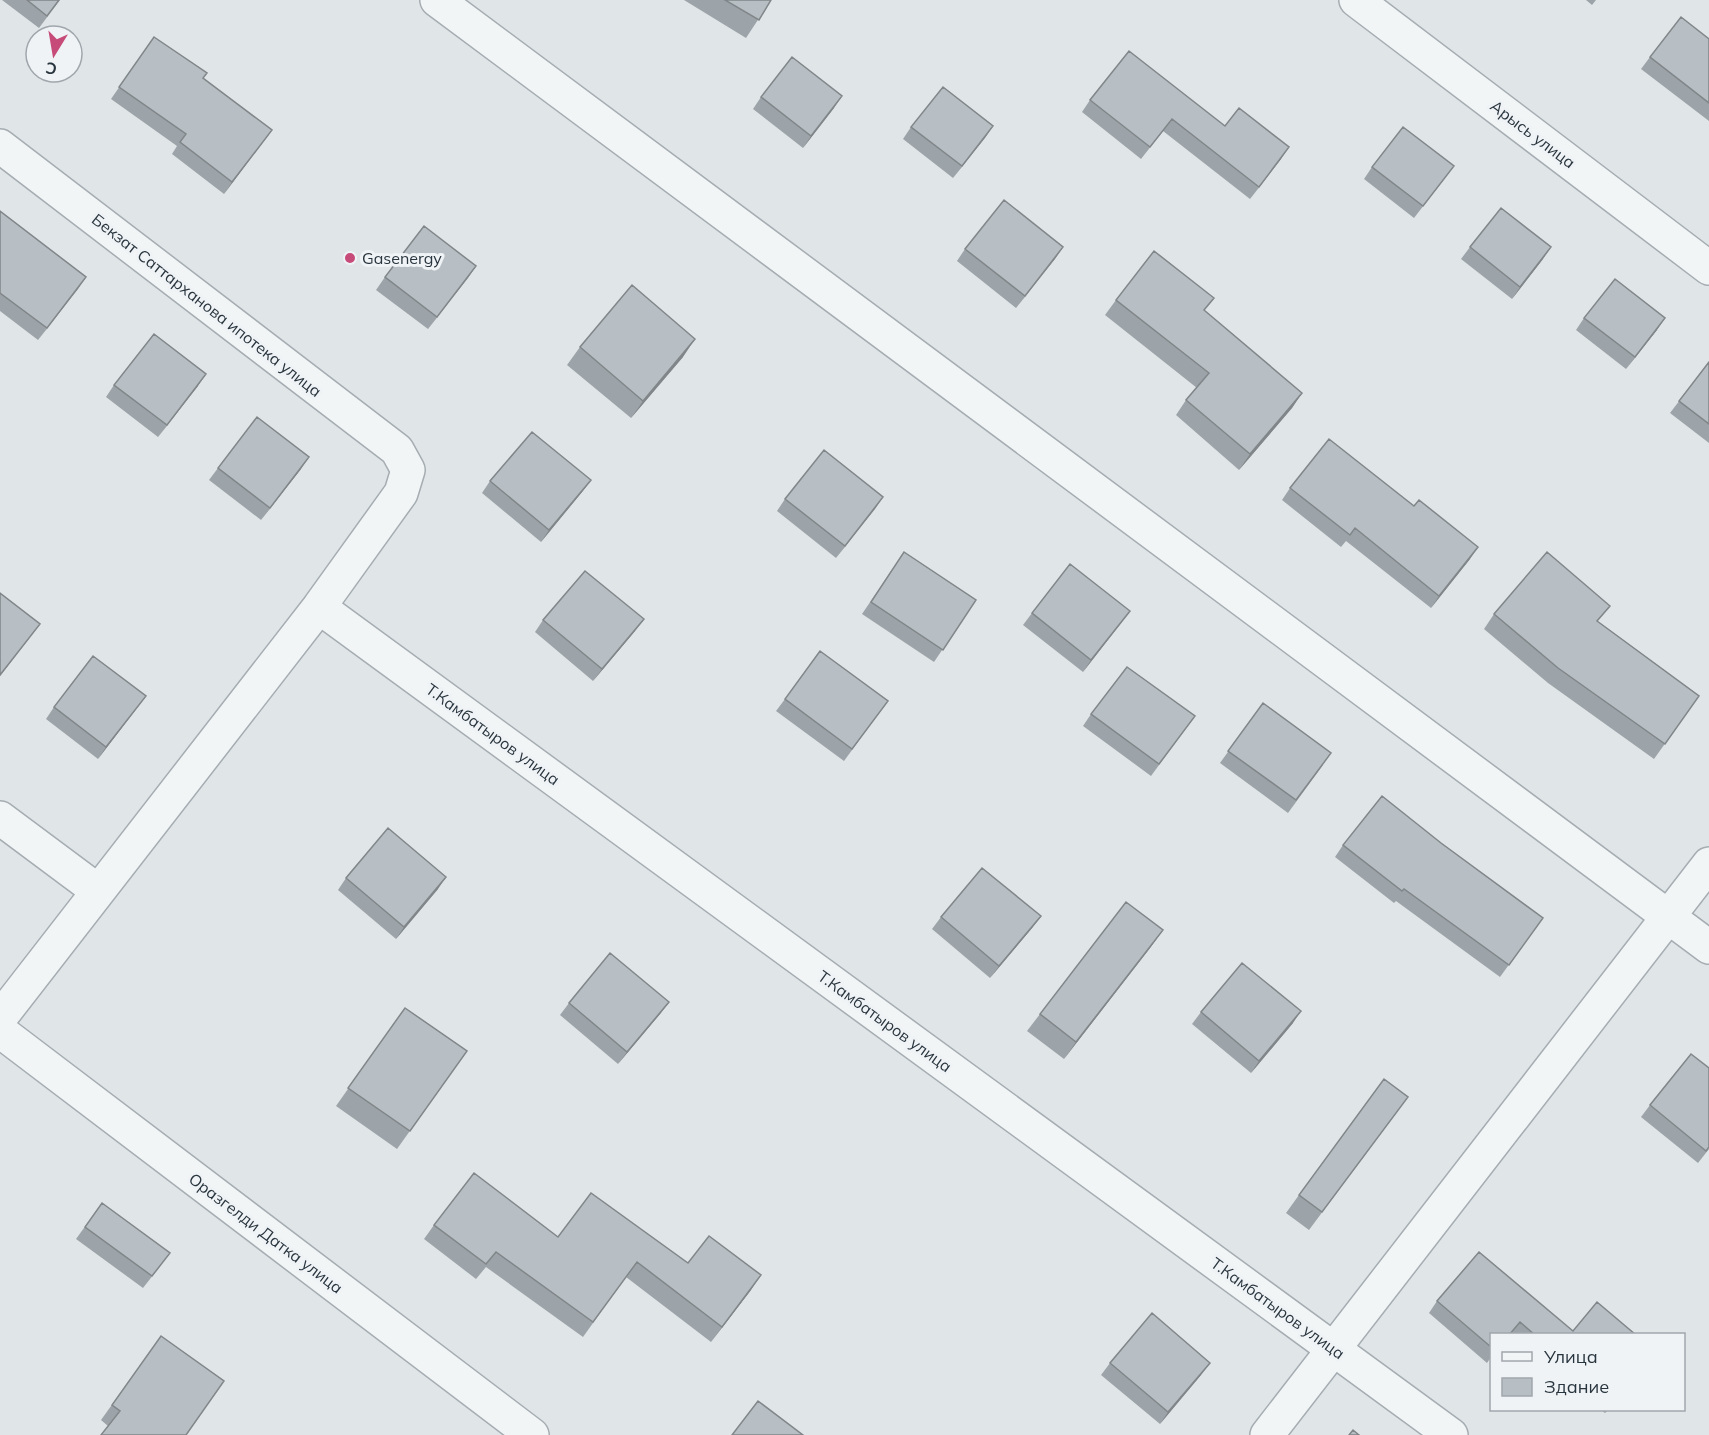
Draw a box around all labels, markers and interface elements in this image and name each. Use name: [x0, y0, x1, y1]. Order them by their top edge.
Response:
north arrow: [24, 24, 84, 84]
text: С: [44, 58, 58, 80]
street label: Арысь улица: [1487, 96, 1579, 172]
street label: Бекзат Саттарханова ипотека улица: [88, 209, 326, 401]
place label: Gasenergy: [362, 248, 442, 268]
marker: Gasenergy: [343, 251, 357, 265]
street label: Т.Камбатыров улица: [422, 679, 564, 789]
street label: Т.Камбатыров улица: [814, 966, 956, 1076]
street label: Оразгелди Датка улица: [185, 1168, 347, 1298]
street label: Т.Камбатыров улица: [1207, 1253, 1349, 1363]
legend: [1490, 1333, 1685, 1411]
text: Улица: [1543, 1345, 1598, 1368]
text: Здание: [1544, 1375, 1609, 1398]

